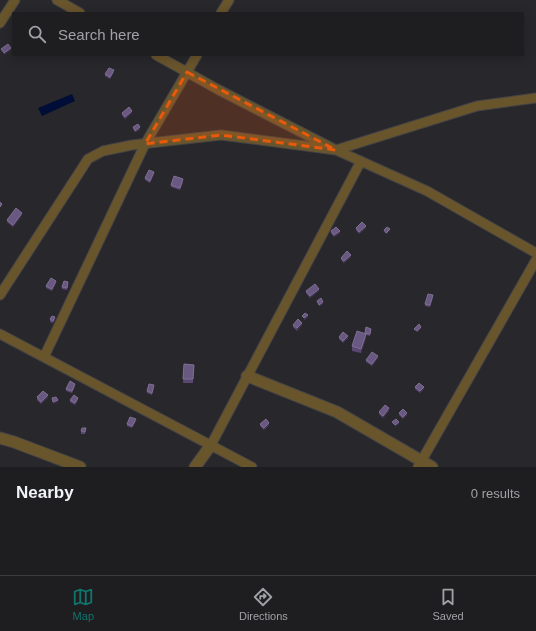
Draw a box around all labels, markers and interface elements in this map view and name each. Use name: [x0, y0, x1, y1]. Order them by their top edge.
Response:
search box: [12, 12, 524, 56]
icon: search: [26, 23, 48, 45]
text: Search here: [58, 26, 140, 43]
text: Nearby: [16, 483, 74, 502]
text: 0 results: [471, 486, 520, 501]
tab: Map: [72, 586, 94, 622]
tab: Directions: [239, 586, 288, 622]
tab: Saved: [432, 586, 464, 622]

